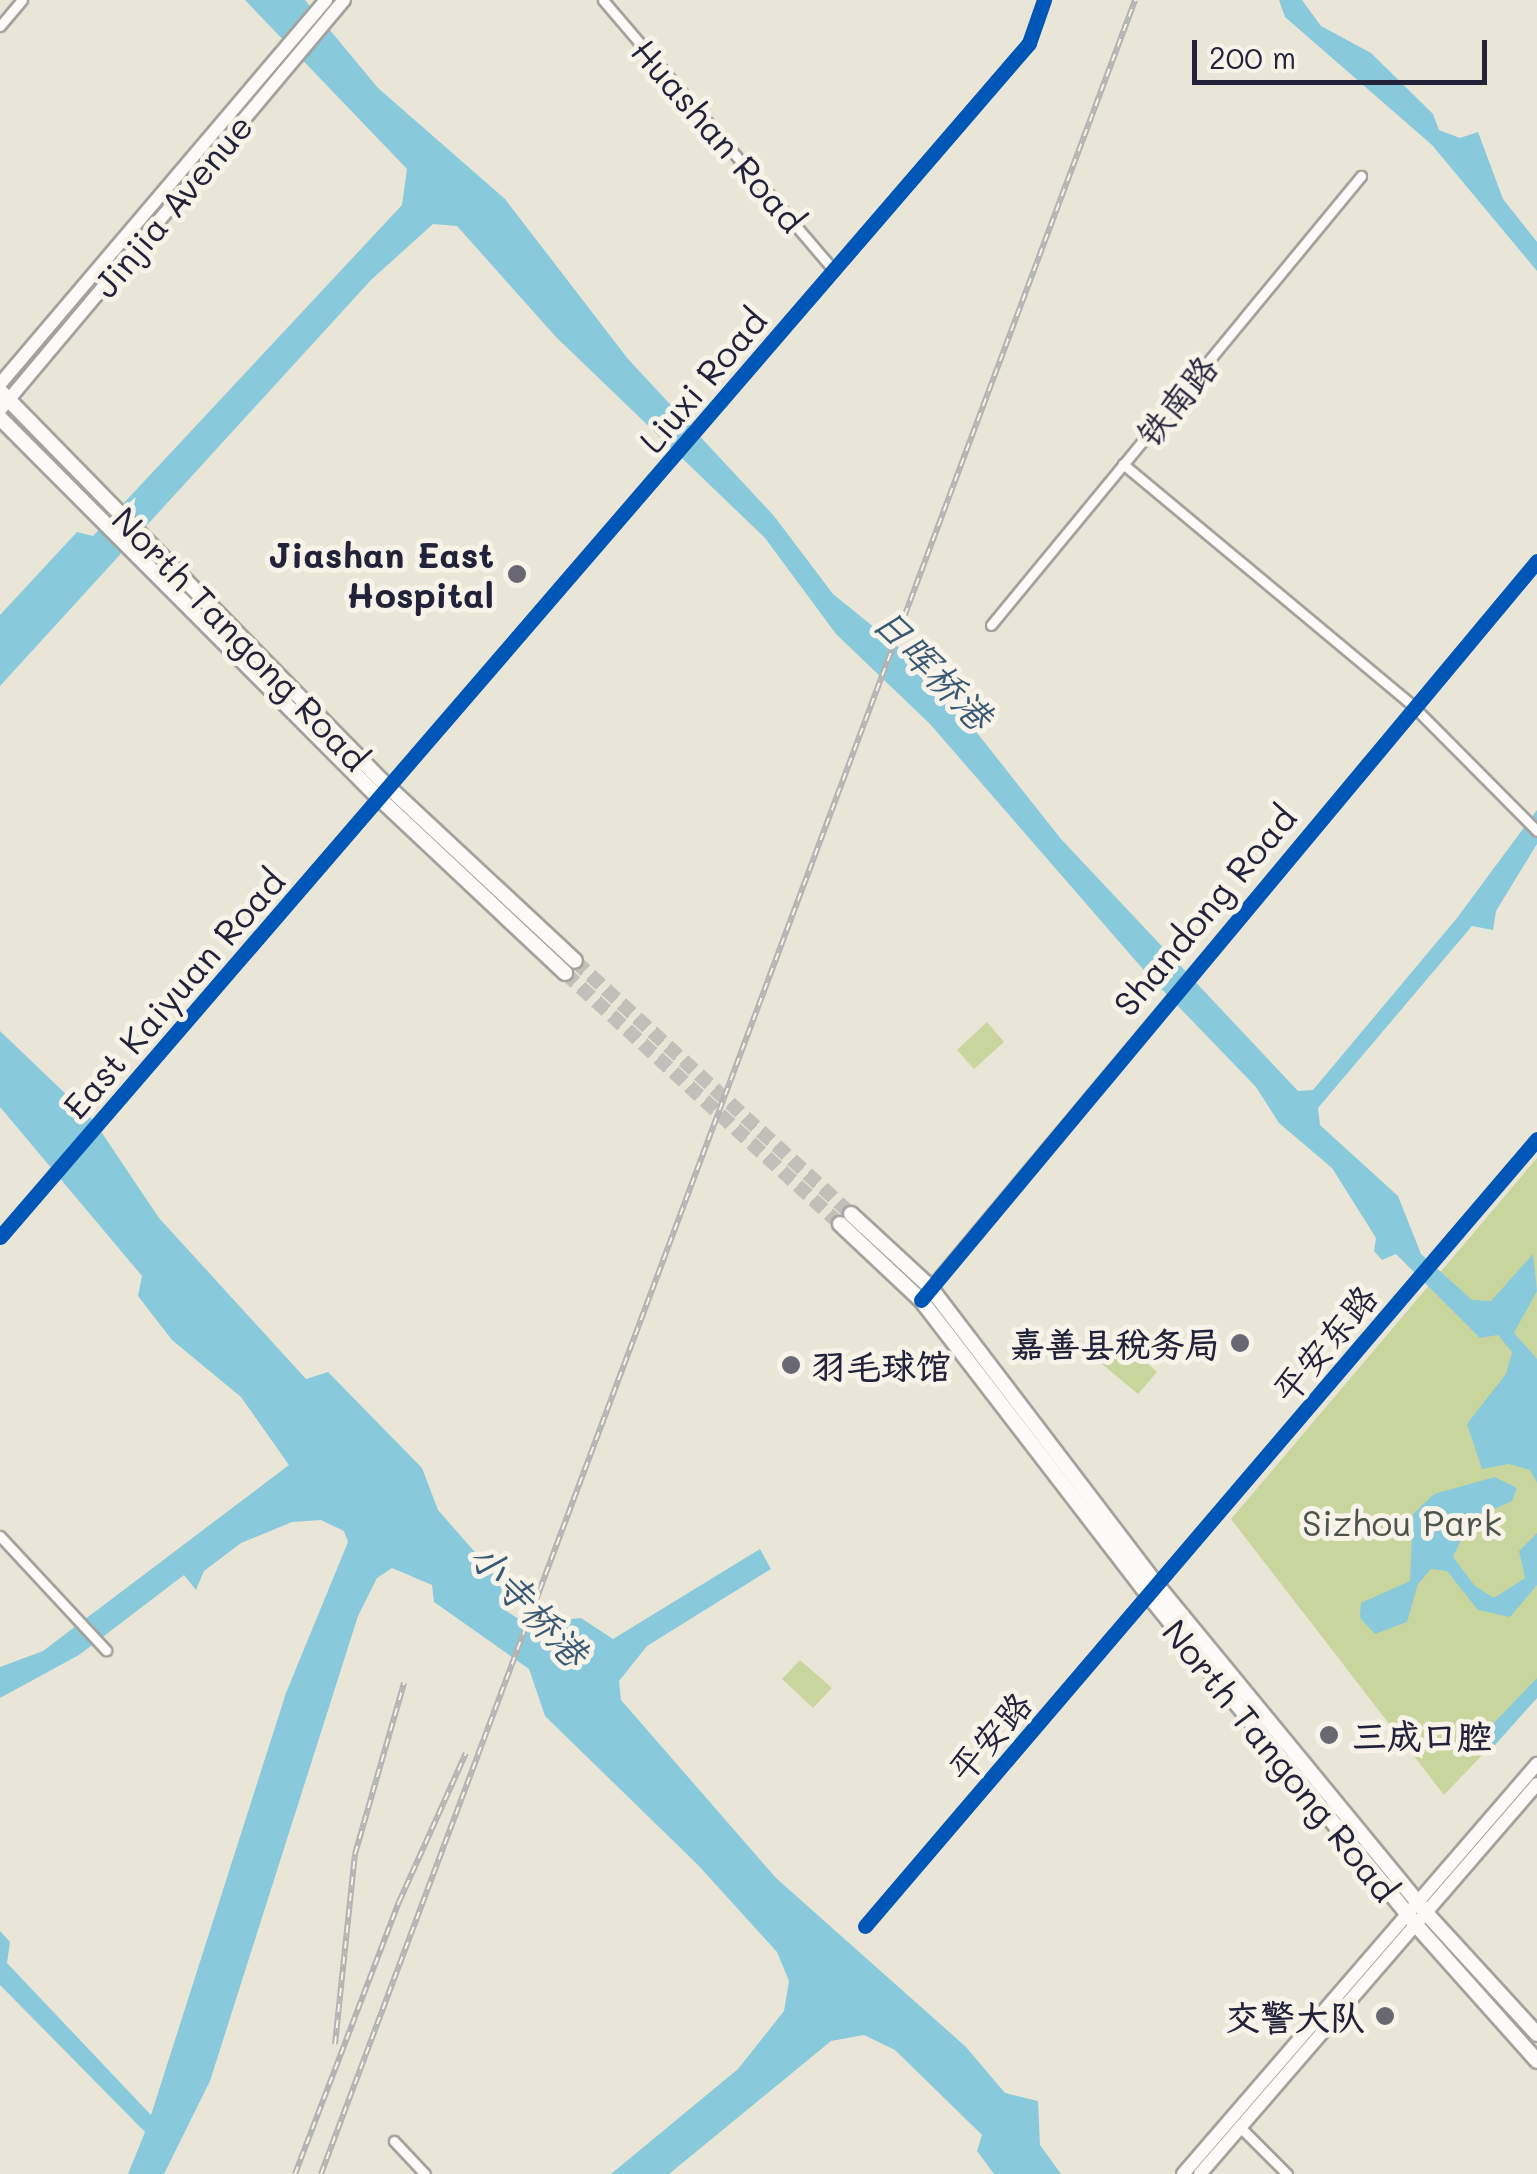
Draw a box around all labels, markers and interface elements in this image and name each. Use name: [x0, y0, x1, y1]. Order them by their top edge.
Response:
scale bar: [1197, 20, 1492, 82]
street label: Huashan Road: [624, 30, 814, 240]
text: 200 m: [1209, 37, 1296, 77]
street label: Jinjia Avenue: [83, 105, 261, 305]
street label: Liuxi Road: [630, 299, 774, 461]
street label: 铁南路: [1127, 346, 1225, 454]
street label: North Tangong Road: [104, 497, 378, 779]
place label: Jiashan East Hospital: [268, 533, 494, 615]
marker: Jiashan East Hospital: [504, 561, 530, 587]
water label: 日晖桥港: [864, 597, 1002, 739]
street label: Shandong Road: [1104, 796, 1304, 1024]
street label: East Kaiyuan Road: [53, 860, 293, 1126]
street label: 平安东路: [1263, 1276, 1385, 1410]
place label: 嘉善县税务局: [1010, 1322, 1220, 1364]
marker: 嘉善县税务局: [1229, 1332, 1251, 1354]
place label: 羽毛球馆: [811, 1344, 951, 1386]
marker: 羽毛球馆: [780, 1354, 802, 1376]
park label: Sizhou Park: [1302, 1501, 1502, 1543]
water label: 小寺桥港: [460, 1533, 598, 1675]
street label: North Tangong Road: [1154, 1611, 1408, 1909]
street label: 平安路: [939, 1683, 1039, 1789]
place label: 三成口腔: [1352, 1714, 1492, 1756]
marker: 三成口腔: [1316, 1722, 1342, 1748]
place label: 交警大队: [1225, 1995, 1365, 2037]
marker: 交警大队: [1374, 2005, 1396, 2027]

